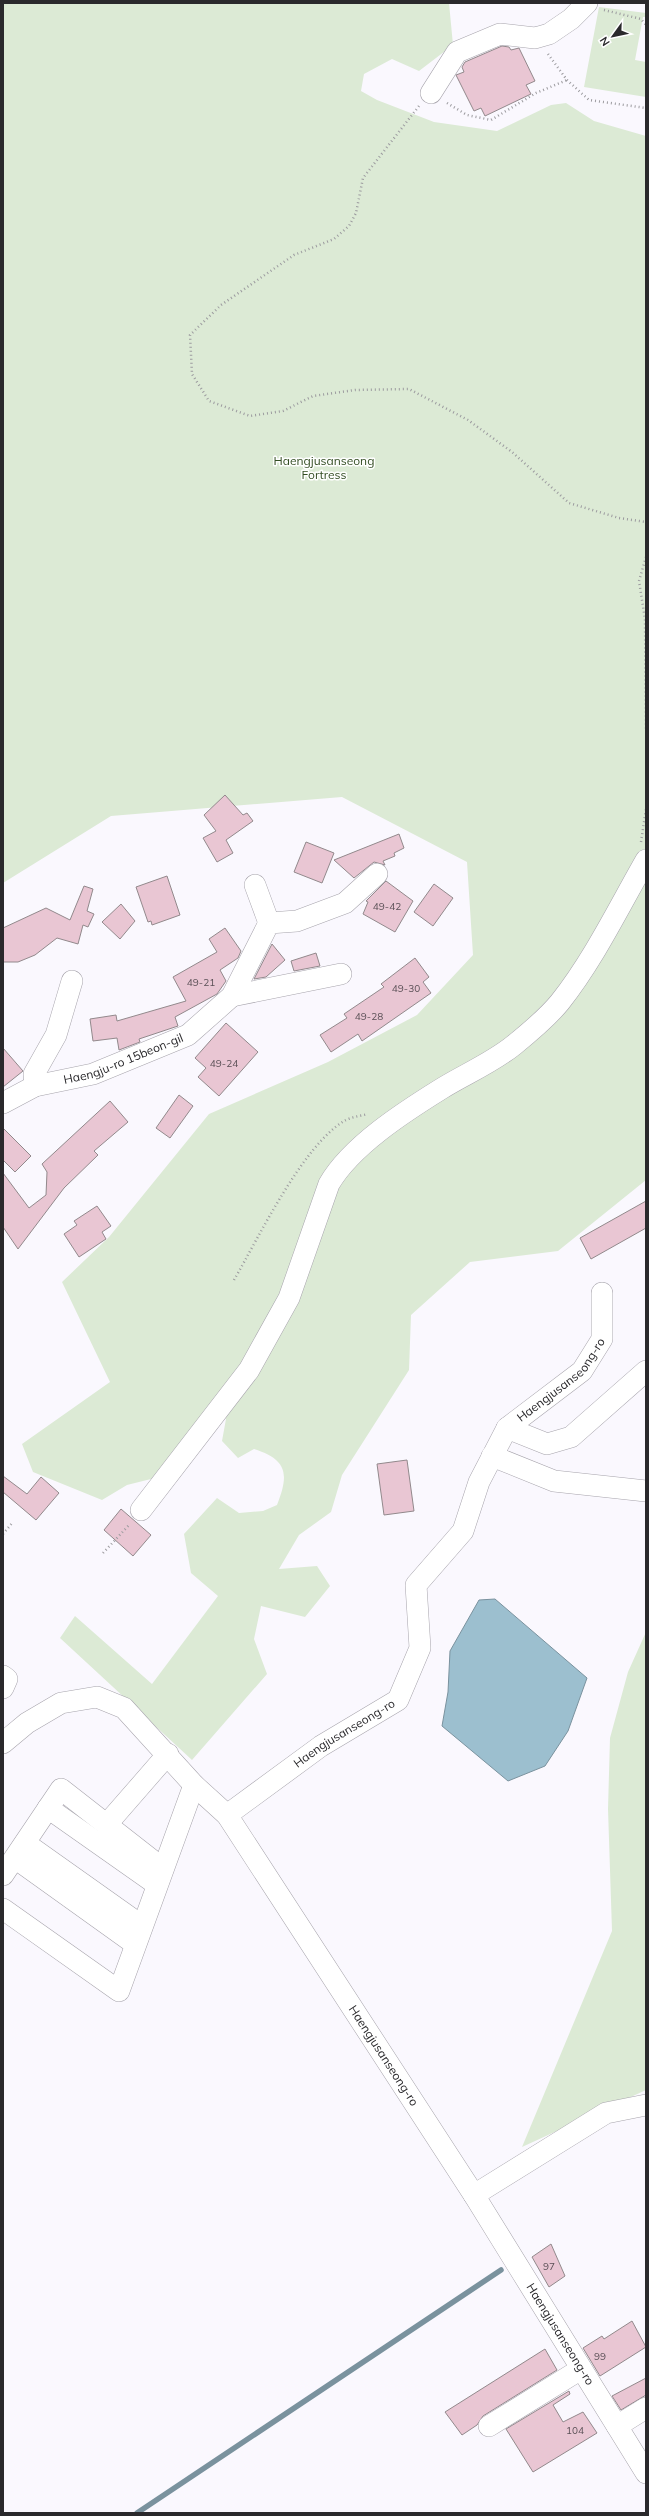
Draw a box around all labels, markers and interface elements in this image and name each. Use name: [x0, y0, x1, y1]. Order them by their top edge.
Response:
north arrow: [593, 16, 633, 56]
text: N: [596, 34, 613, 49]
park label: Haengjusanseong Fortress: [274, 453, 374, 482]
house number: 49-42: [373, 900, 401, 913]
house number: 49-21: [187, 976, 215, 989]
house number: 49-30: [392, 982, 420, 995]
house number: 49-28: [355, 1010, 383, 1023]
street label: Haengju-ro 15beon-gil: [62, 1030, 185, 1087]
house number: 49-24: [210, 1057, 238, 1070]
street label: Haengjusanseong-ro: [514, 1335, 608, 1425]
street label: Haengjusanseong-ro: [290, 1695, 398, 1771]
street label: Haengjusanseong-ro: [346, 2002, 422, 2109]
house number: 97: [543, 2260, 555, 2273]
street label: Haengjusanseong-ro: [523, 2280, 598, 2388]
house number: 99: [594, 2350, 606, 2363]
house number: 104: [566, 2424, 584, 2437]

